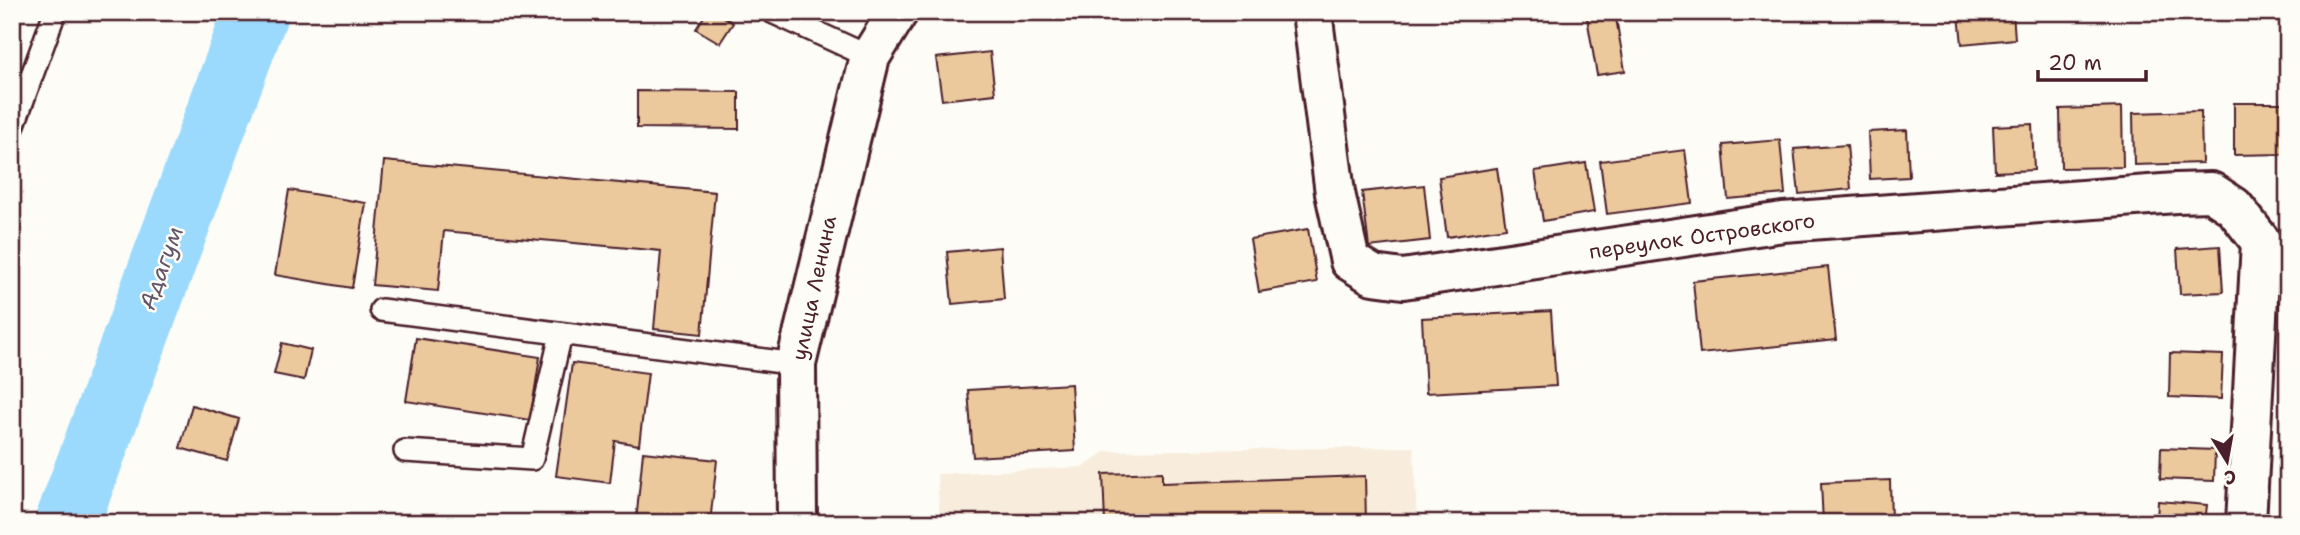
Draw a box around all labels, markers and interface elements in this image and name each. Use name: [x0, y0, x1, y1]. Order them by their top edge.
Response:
scale bar: [2038, 38, 2146, 82]
text: 20 m: [2048, 49, 2102, 77]
street label: переулок Островского: [1587, 206, 1817, 266]
street label: улица Ленина: [785, 213, 843, 363]
water label: Адагум: [132, 222, 190, 314]
north arrow: [2192, 426, 2262, 496]
text: С: [2222, 464, 2238, 491]

